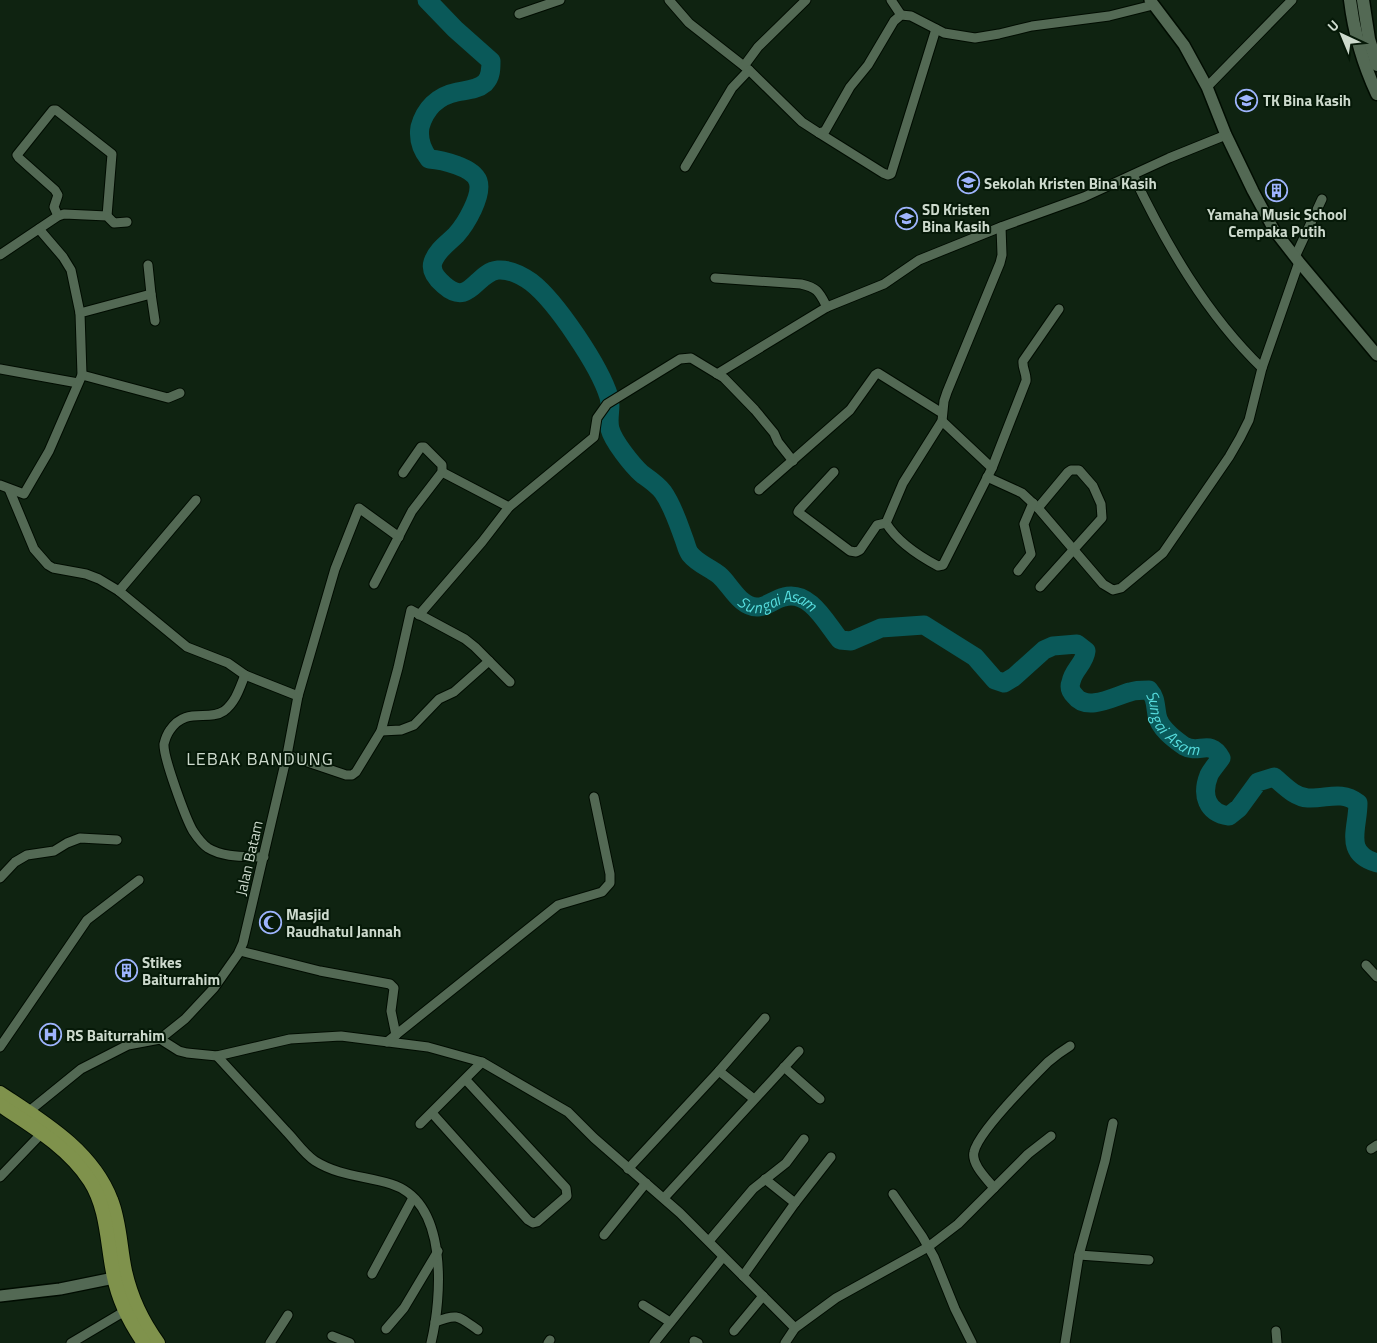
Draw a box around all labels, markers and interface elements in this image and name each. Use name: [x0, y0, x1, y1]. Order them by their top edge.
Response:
north arrow: [1317, 10, 1367, 60]
text: U: [1322, 15, 1343, 36]
school or university icon: TK Bina Kasih: [1235, 88, 1259, 112]
place label: TK Bina Kasih: [1263, 89, 1351, 112]
school or university icon: Sekolah Kristen Bina Kasih: [956, 171, 980, 195]
place label: Sekolah Kristen Bina Kasih: [984, 172, 1157, 195]
building icon: Yamaha Music School Cempaka Putih: [1265, 179, 1289, 203]
place label: SD Kristen Bina Kasih: [922, 198, 990, 238]
place label: Yamaha Music School Cempaka Putih: [1207, 203, 1347, 243]
school or university icon: SD Kristen Bina Kasih: [894, 206, 918, 230]
water label: Sungai Asam: [733, 584, 823, 619]
water label: Sungai Asam: [1140, 686, 1201, 761]
district label: LEBAK BANDUNG: [186, 745, 334, 772]
street label: Jalan Batam: [229, 818, 269, 898]
place label: Masjid Raudhatul Jannah: [286, 903, 401, 943]
mosque icon: Masjid Raudhatul Jannah: [258, 911, 282, 935]
place label: Stikes Baiturrahim: [142, 951, 220, 991]
building icon: Stikes Baiturrahim: [114, 959, 138, 983]
hospital icon: RS Baiturrahim: [38, 1023, 62, 1047]
place label: RS Baiturrahim: [66, 1024, 165, 1047]

